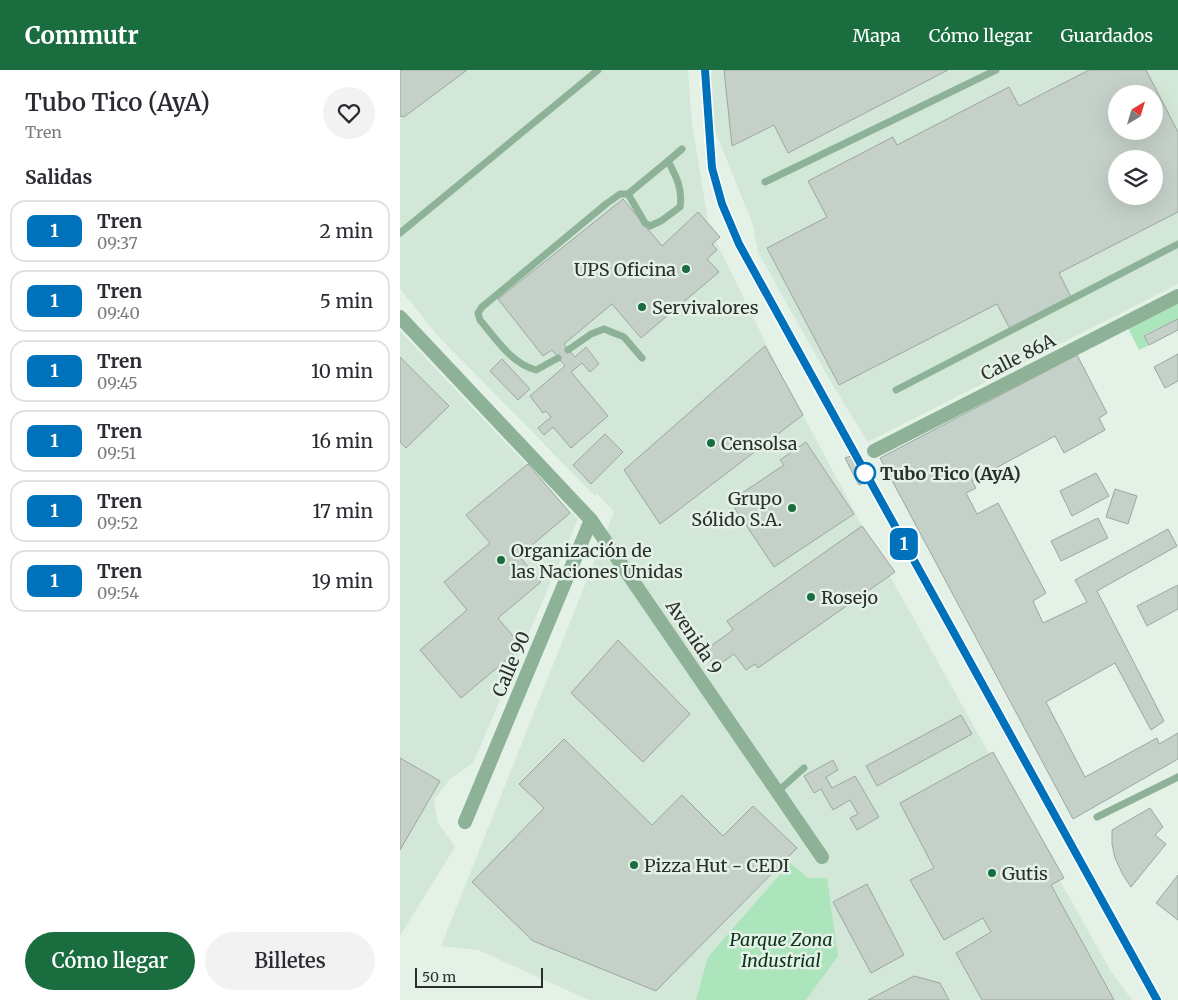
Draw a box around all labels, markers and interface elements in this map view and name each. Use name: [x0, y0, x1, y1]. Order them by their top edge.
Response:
text: Commutr: [25, 20, 139, 51]
text: Mapa: [852, 24, 901, 47]
text: Cómo llegar: [929, 24, 1032, 47]
text: Guardados: [1060, 24, 1153, 47]
north arrow: [1108, 85, 1162, 140]
map controls: [1108, 85, 1163, 205]
text: Tubo Tico (AyA): [25, 87, 210, 118]
button: heart: [323, 87, 375, 139]
text: Tren: [25, 122, 62, 142]
button: layers: [1108, 150, 1163, 205]
text: Salidas: [25, 165, 92, 189]
text: Tren: [97, 209, 142, 233]
text: 1: [50, 219, 59, 242]
text: 2 min: [320, 219, 373, 243]
text: 09:37: [97, 233, 138, 253]
place label: UPS Oficina: [574, 258, 676, 281]
marker: UPS Oficina: [680, 263, 692, 275]
text: Tren: [97, 279, 142, 303]
text: 1: [50, 289, 59, 312]
text: 5 min: [320, 289, 373, 313]
place label: Servivalores: [652, 296, 759, 319]
marker: Servivalores: [636, 301, 648, 313]
text: 09:40: [97, 303, 140, 323]
street label: Calle 86A: [977, 328, 1059, 386]
text: Tren: [97, 349, 142, 373]
text: 1: [50, 359, 59, 382]
text: 10 min: [311, 359, 373, 383]
text: 09:45: [97, 373, 138, 393]
text: Tren: [97, 419, 142, 443]
text: 1: [50, 429, 59, 452]
text: 16 min: [312, 429, 373, 453]
place label: Censolsa: [721, 432, 798, 455]
marker: Censolsa: [705, 437, 717, 449]
text: 09:51: [97, 443, 136, 463]
marker: Tubo Tico (AyA): [854, 462, 876, 484]
place label: Tubo Tico (AyA): [880, 462, 1021, 485]
place label: Grupo Sólido S.A.: [691, 487, 782, 531]
text: Tren: [97, 489, 142, 513]
text: 1: [50, 499, 59, 522]
text: 17 min: [313, 499, 373, 523]
marker: Grupo Sólido S.A.: [786, 502, 798, 514]
text: 09:52: [97, 513, 138, 533]
line badge: 1: [888, 528, 920, 560]
text: 1: [900, 532, 908, 555]
place label: Organización de las Naciones Unidas: [511, 539, 683, 583]
marker: Organización de las Naciones Unidas: [495, 554, 507, 566]
text: Tren: [97, 559, 142, 583]
text: 1: [50, 569, 59, 592]
text: 19 min: [312, 569, 373, 593]
text: 09:54: [97, 583, 139, 603]
place label: Rosejo: [821, 586, 878, 609]
marker: Rosejo: [805, 591, 817, 603]
street label: Avenida 9: [660, 595, 727, 678]
street label: Calle 90: [487, 628, 535, 700]
place label: Pizza Hut - CEDI: [644, 854, 789, 877]
marker: Pizza Hut - CEDI: [628, 859, 640, 871]
place label: Gutis: [1002, 862, 1048, 885]
marker: Gutis: [986, 867, 998, 879]
park label: Parque Zona Industrial: [729, 928, 833, 972]
button: Cómo llegar: [25, 932, 195, 990]
button: Billetes: [205, 932, 375, 990]
scale bar: [415, 965, 542, 988]
text: 50 m: [422, 968, 456, 986]

